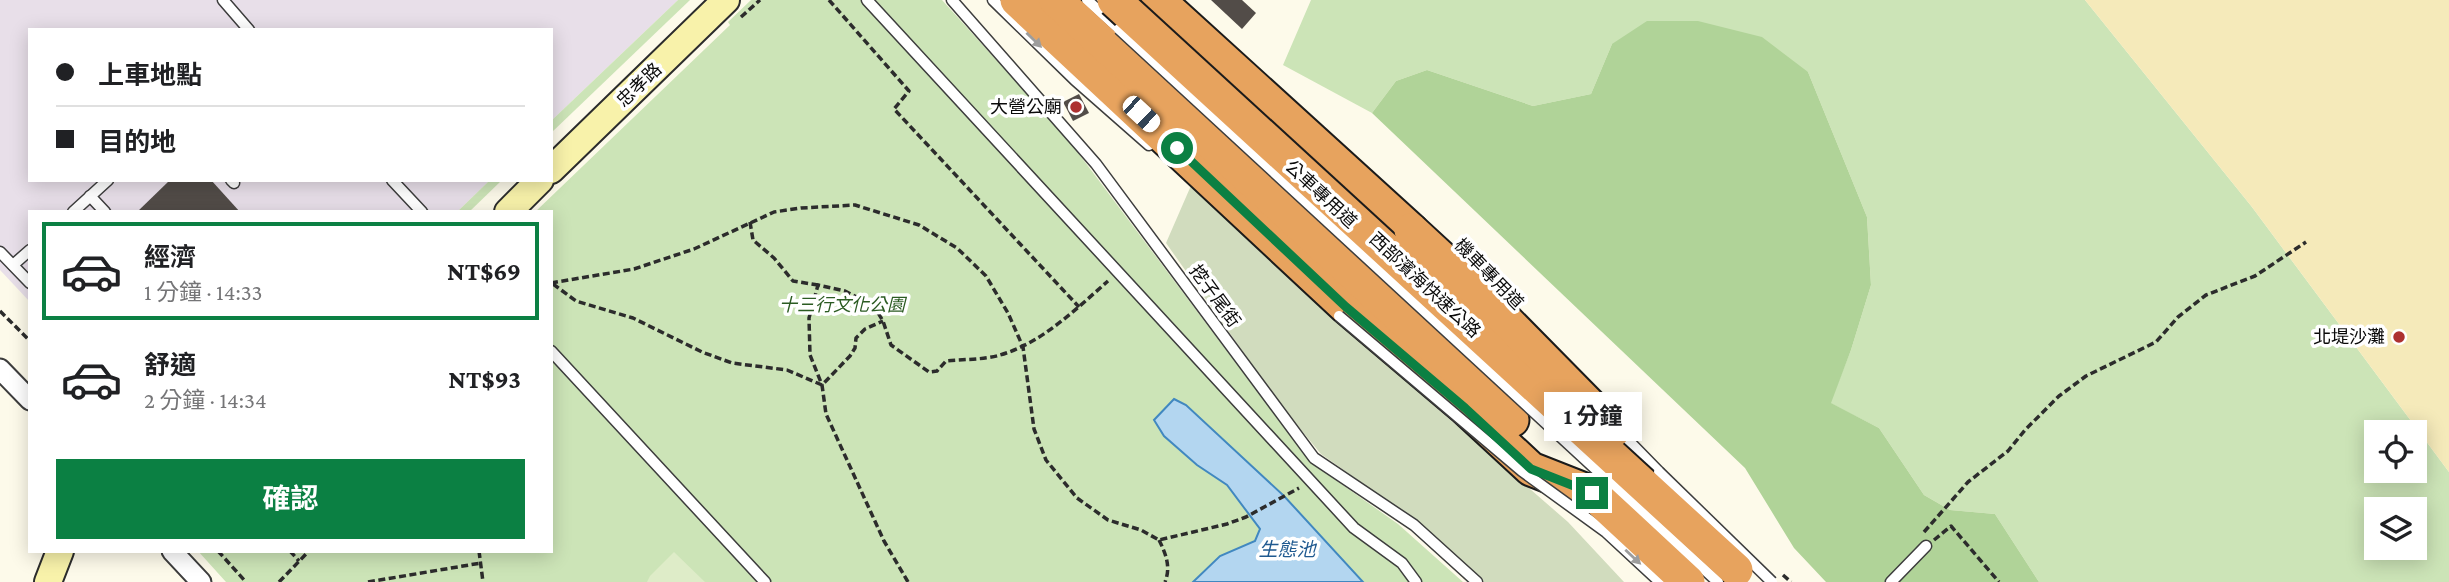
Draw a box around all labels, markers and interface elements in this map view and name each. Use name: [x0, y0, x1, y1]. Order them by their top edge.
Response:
one-way arrow: [1026, 31, 1043, 48]
street label: 忠孝路: [613, 59, 665, 111]
text: 上車地點: [98, 61, 202, 90]
car: [1119, 92, 1164, 136]
place label: 大營公廟: [990, 97, 1062, 117]
marker: 大營公廟: [1068, 99, 1084, 115]
text: 目的地: [98, 128, 176, 157]
route start: [1161, 132, 1193, 164]
street label: 公車專用道: [1281, 156, 1361, 232]
street label: 西部濱海快速公路: [1366, 229, 1484, 341]
street label: 機車專用道: [1451, 235, 1527, 313]
icon: car: [60, 240, 123, 303]
text: 經濟: [144, 243, 196, 272]
text: NT$69: [447, 257, 521, 286]
street label: 挖子尾街: [1186, 261, 1244, 331]
text: 1 分鐘 · 14:33: [144, 279, 262, 305]
park label: 十三行文化公園: [779, 295, 908, 315]
place label: 北堤沙灘: [2313, 327, 2385, 347]
marker: 北堤沙灘: [2391, 329, 2407, 345]
icon: car: [60, 348, 123, 411]
text: 舒適: [144, 351, 196, 380]
text: NT$93: [448, 365, 521, 394]
text: 2 分鐘 · 14:34: [144, 387, 267, 413]
callout: 1 分鐘: [1543, 392, 1641, 440]
text: 1 分鐘: [1563, 403, 1623, 429]
map controls: [2364, 420, 2427, 560]
button: locate: [2364, 420, 2427, 483]
button: 確認: [56, 459, 525, 539]
route end: [1576, 477, 1608, 509]
button: layers: [2364, 497, 2427, 560]
water label: 生態池: [1258, 539, 1317, 560]
one-way arrow: [1624, 549, 1642, 565]

